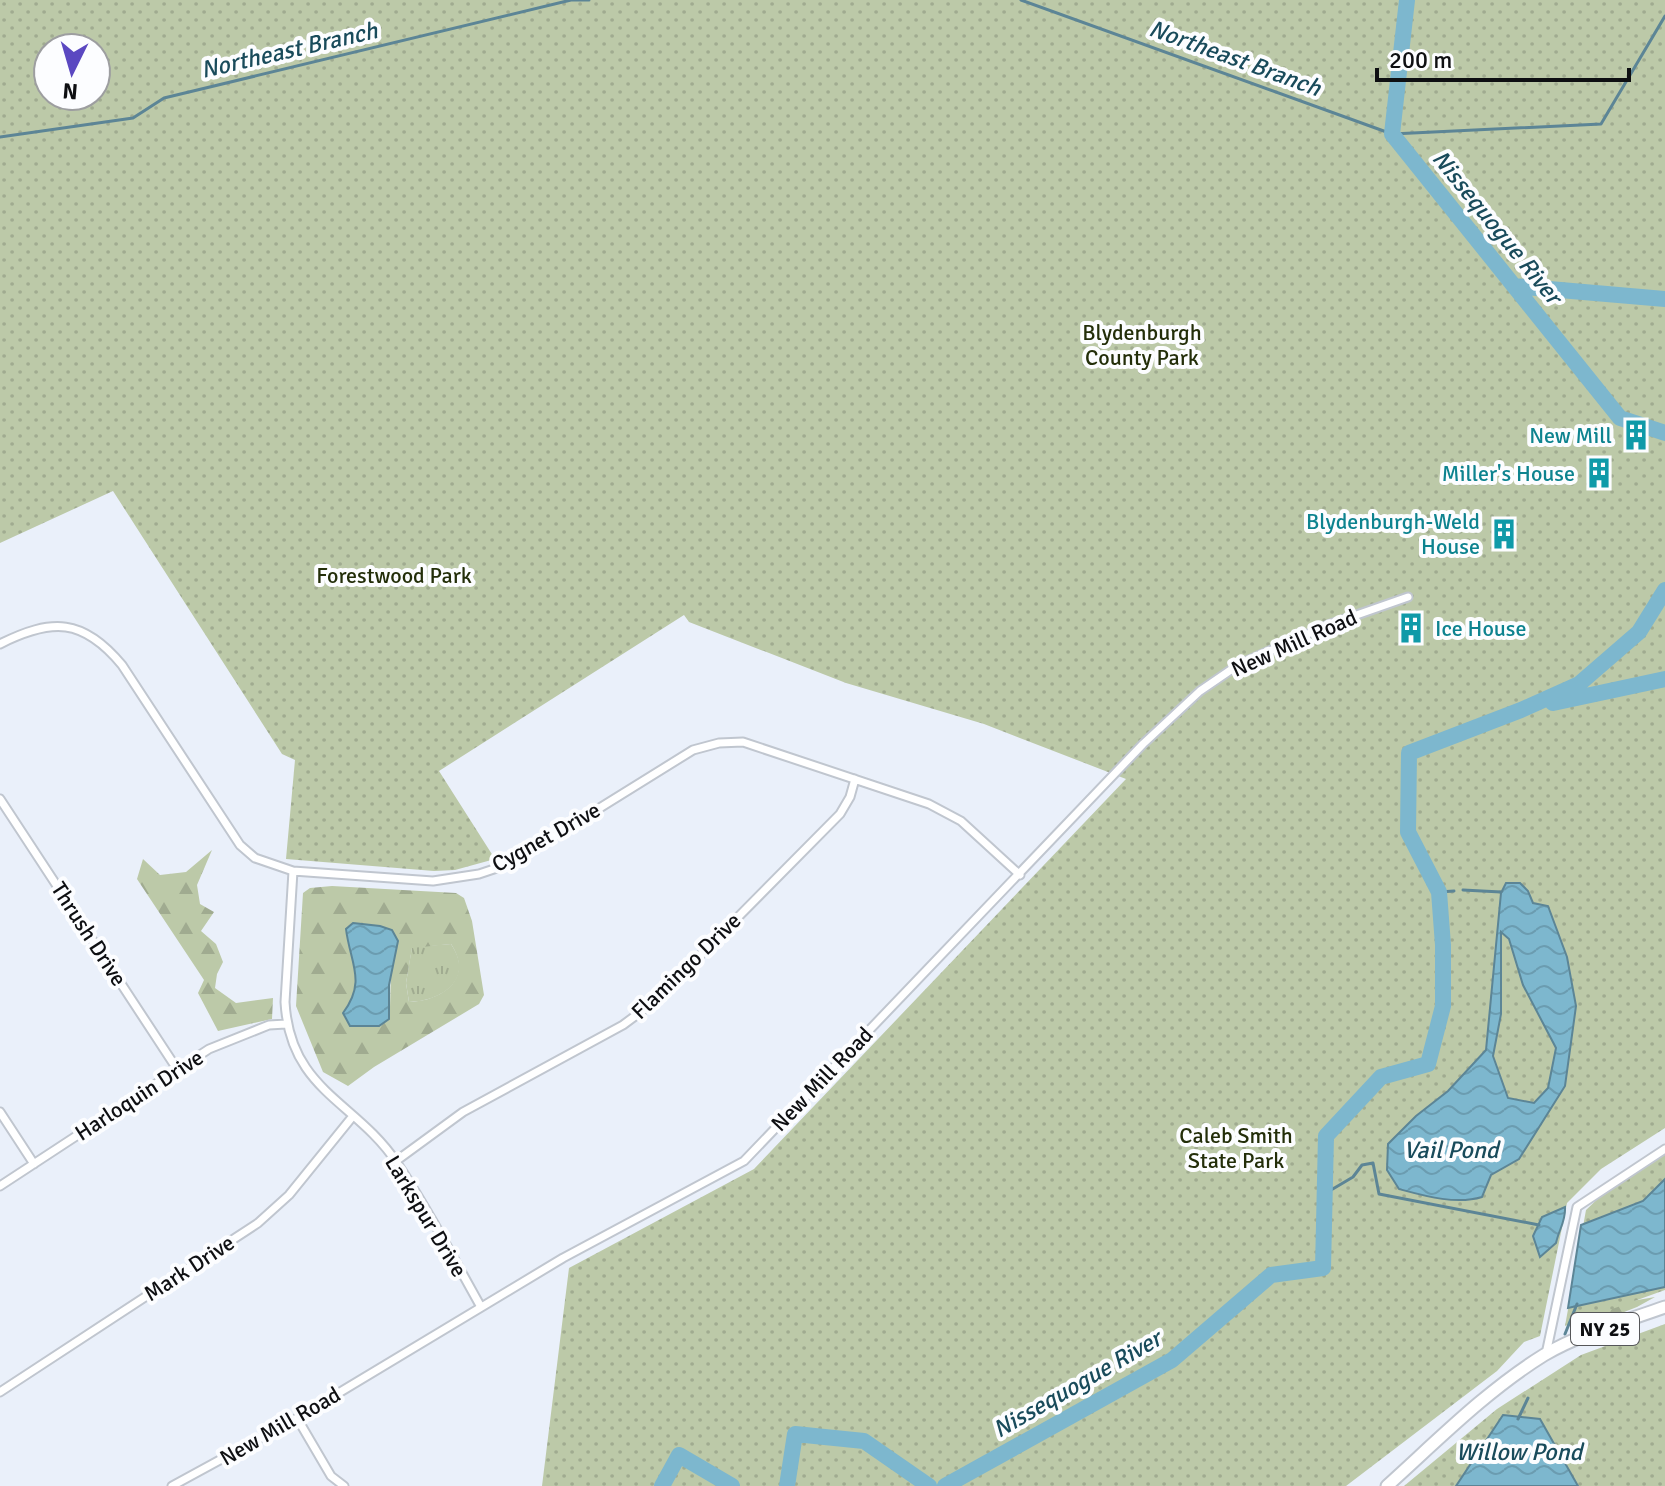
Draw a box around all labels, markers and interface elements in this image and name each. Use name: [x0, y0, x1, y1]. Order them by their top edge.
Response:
water label: Northeast Branch: [1145, 13, 1326, 103]
water label: Northeast Branch: [198, 15, 381, 85]
north arrow: [32, 32, 112, 112]
scale bar: [1377, 32, 1629, 82]
text: 200 m: [1389, 45, 1452, 75]
text: N: [61, 77, 79, 106]
water label: Nissequogue River: [1426, 144, 1570, 312]
park label: Blydenburgh County Park: [1082, 319, 1202, 371]
building icon: New Mill: [1619, 418, 1653, 452]
place label: New Mill: [1529, 422, 1612, 449]
building icon: Miller's House: [1582, 456, 1616, 490]
place label: Miller's House: [1442, 460, 1575, 487]
place label: Blydenburgh-Weld House: [1306, 508, 1480, 560]
building icon: Blydenburgh-Weld House: [1487, 517, 1521, 551]
park label: Forestwood Park: [316, 562, 472, 589]
street label: New Mill Road: [1227, 603, 1361, 683]
building icon: Ice House: [1394, 611, 1428, 645]
place label: Ice House: [1435, 615, 1527, 642]
street label: Cygnet Drive: [487, 796, 605, 878]
street label: Thrush Drive: [45, 877, 133, 991]
street label: Flamingo Drive: [626, 907, 746, 1025]
street label: New Mill Road: [765, 1021, 879, 1137]
street label: Harloquin Drive: [70, 1044, 208, 1146]
park label: Caleb Smith State Park: [1179, 1122, 1293, 1174]
water label: Vail Pond: [1403, 1135, 1502, 1165]
street label: Larkspur Drive: [379, 1150, 473, 1282]
street label: Mark Drive: [139, 1229, 239, 1307]
road number: NY 25: [1571, 1313, 1639, 1345]
water label: Nissequogue River: [988, 1322, 1169, 1444]
street label: New Mill Road: [215, 1381, 345, 1471]
water label: Willow Pond: [1456, 1437, 1586, 1467]

